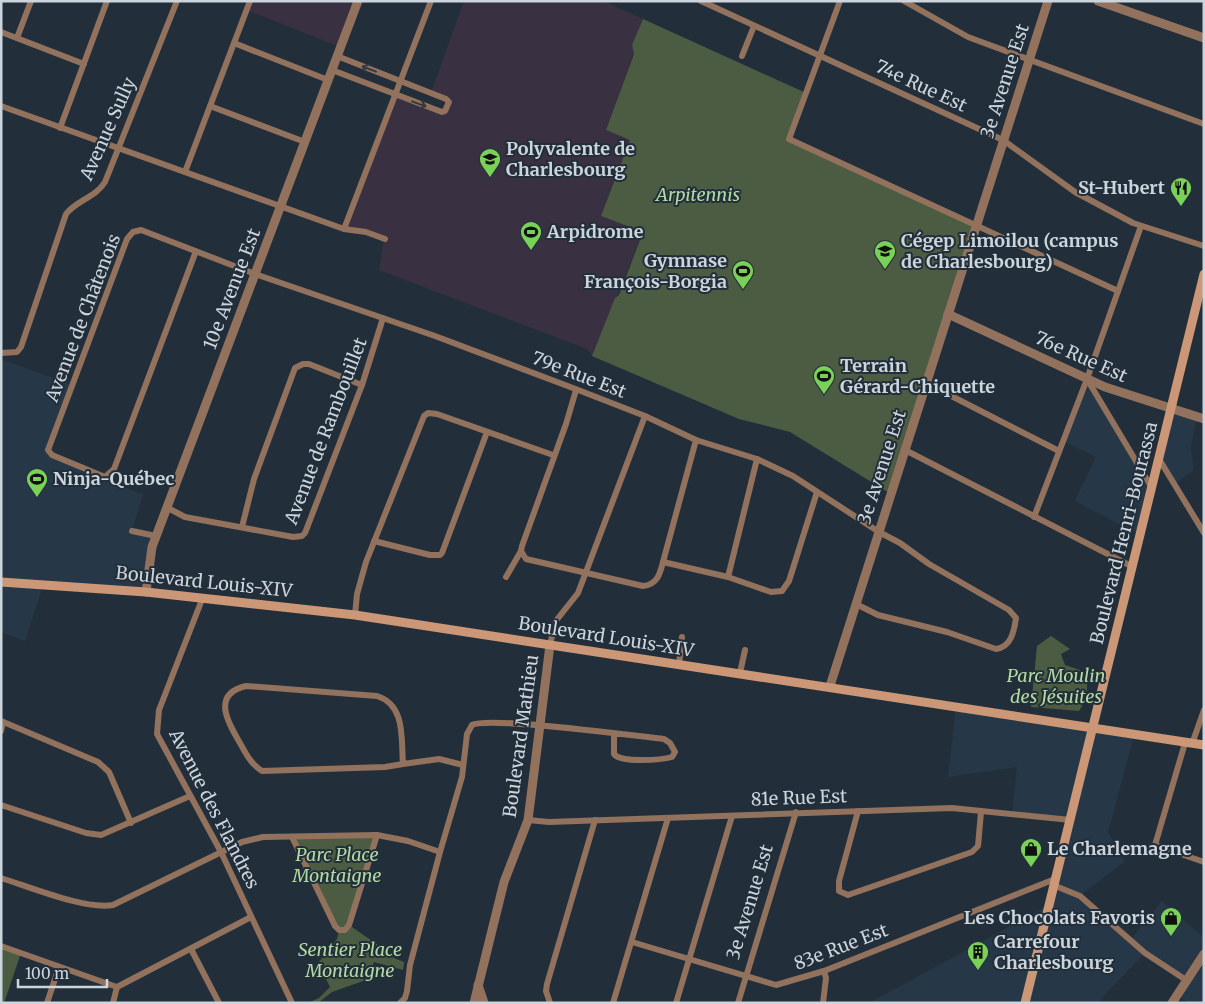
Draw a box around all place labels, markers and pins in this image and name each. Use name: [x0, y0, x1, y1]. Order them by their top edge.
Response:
place label: Polyvalente de Charlesbourg: [506, 137, 635, 181]
school or university icon: Polyvalente de Charlesbourg: [478, 147, 502, 178]
place label: St-Hubert: [1078, 176, 1166, 199]
restaurant icon: St-Hubert: [1169, 176, 1193, 207]
sports icon: Arpidrome: [519, 220, 543, 251]
place label: Arpidrome: [546, 220, 644, 243]
place label: Cégep Limoilou (campus de Charlesbourg): [901, 229, 1118, 273]
school or university icon: Cégep Limoilou (campus de Charlesbourg): [873, 239, 897, 270]
place label: Gymnase François-Borgia: [584, 249, 727, 293]
sports icon: Gymnase François-Borgia: [731, 259, 755, 290]
place label: Terrain Gérard-Chiquette: [840, 354, 995, 398]
sports icon: Terrain Gérard-Chiquette: [812, 364, 836, 395]
sports icon: Ninja-Québec: [25, 467, 49, 498]
place label: Ninja-Québec: [53, 467, 175, 490]
shop icon: Le Charlemagne: [1019, 837, 1043, 868]
place label: Le Charlemagne: [1047, 837, 1192, 860]
place label: Les Chocolats Favoris: [964, 906, 1155, 929]
shop icon: Les Chocolats Favoris: [1159, 906, 1183, 937]
place label: Carrefour Charlesbourg: [994, 930, 1114, 974]
building icon: Carrefour Charlesbourg: [966, 940, 990, 971]

